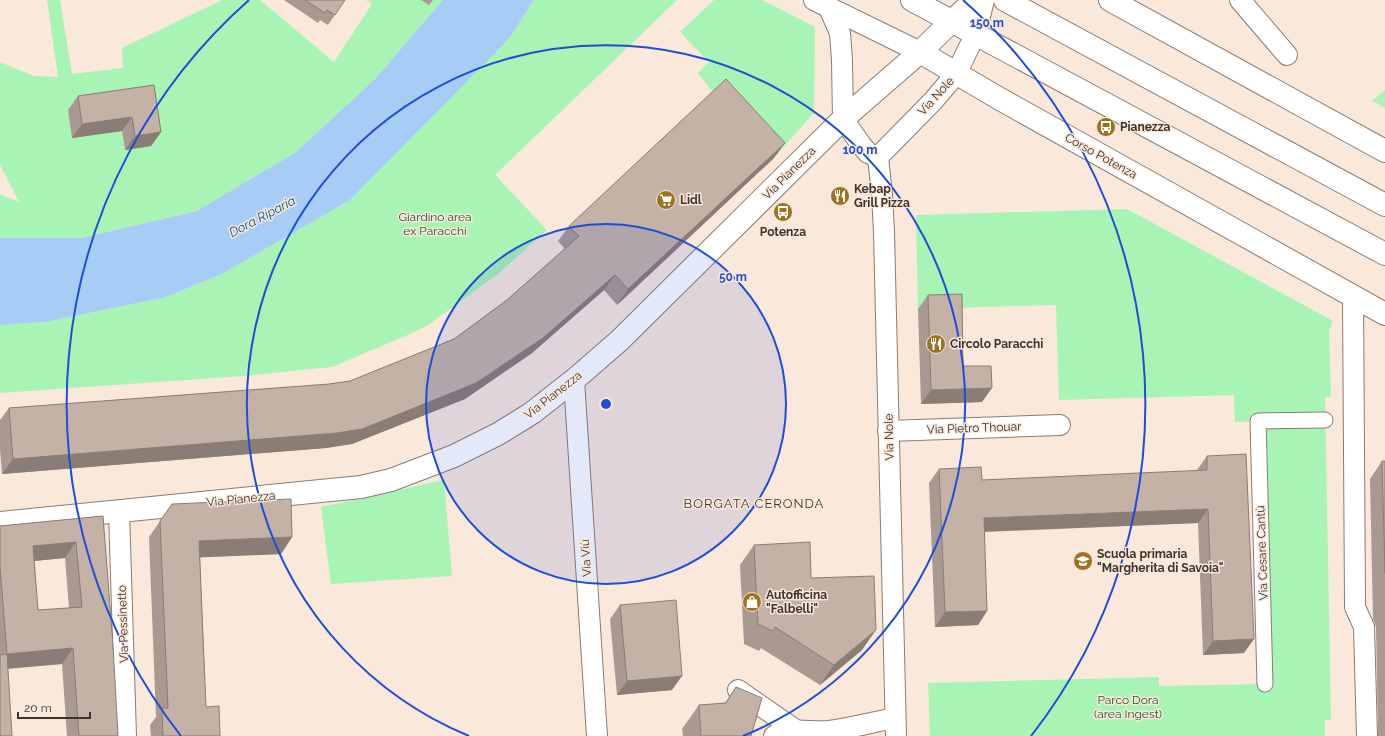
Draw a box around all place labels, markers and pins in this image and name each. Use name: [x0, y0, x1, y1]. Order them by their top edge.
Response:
bus stop icon: Pianezza: [1095, 116, 1117, 138]
place label: Pianezza: [1120, 120, 1171, 134]
place label: Kebap Grill Pizza: [854, 182, 910, 210]
restaurant icon: Kebap Grill Pizza: [829, 185, 851, 207]
supermarket icon: Lidl: [655, 189, 677, 211]
place label: Lidl: [680, 193, 702, 207]
bus stop icon: Potenza: [772, 201, 794, 223]
place label: Potenza: [760, 225, 806, 239]
restaurant icon: Circolo Paracchi: [925, 333, 947, 355]
place label: Circolo Paracchi: [950, 337, 1043, 351]
centre of rings: [599, 397, 613, 411]
place label: Scuola primaria "Margherita di Savoia": [1097, 547, 1223, 575]
school or university icon: Scuola primaria "Margherita di Savoia": [1072, 550, 1094, 572]
place label: Autofficina "Falbelli": [766, 588, 827, 616]
shop icon: Autofficina "Falbelli": [741, 591, 763, 613]

